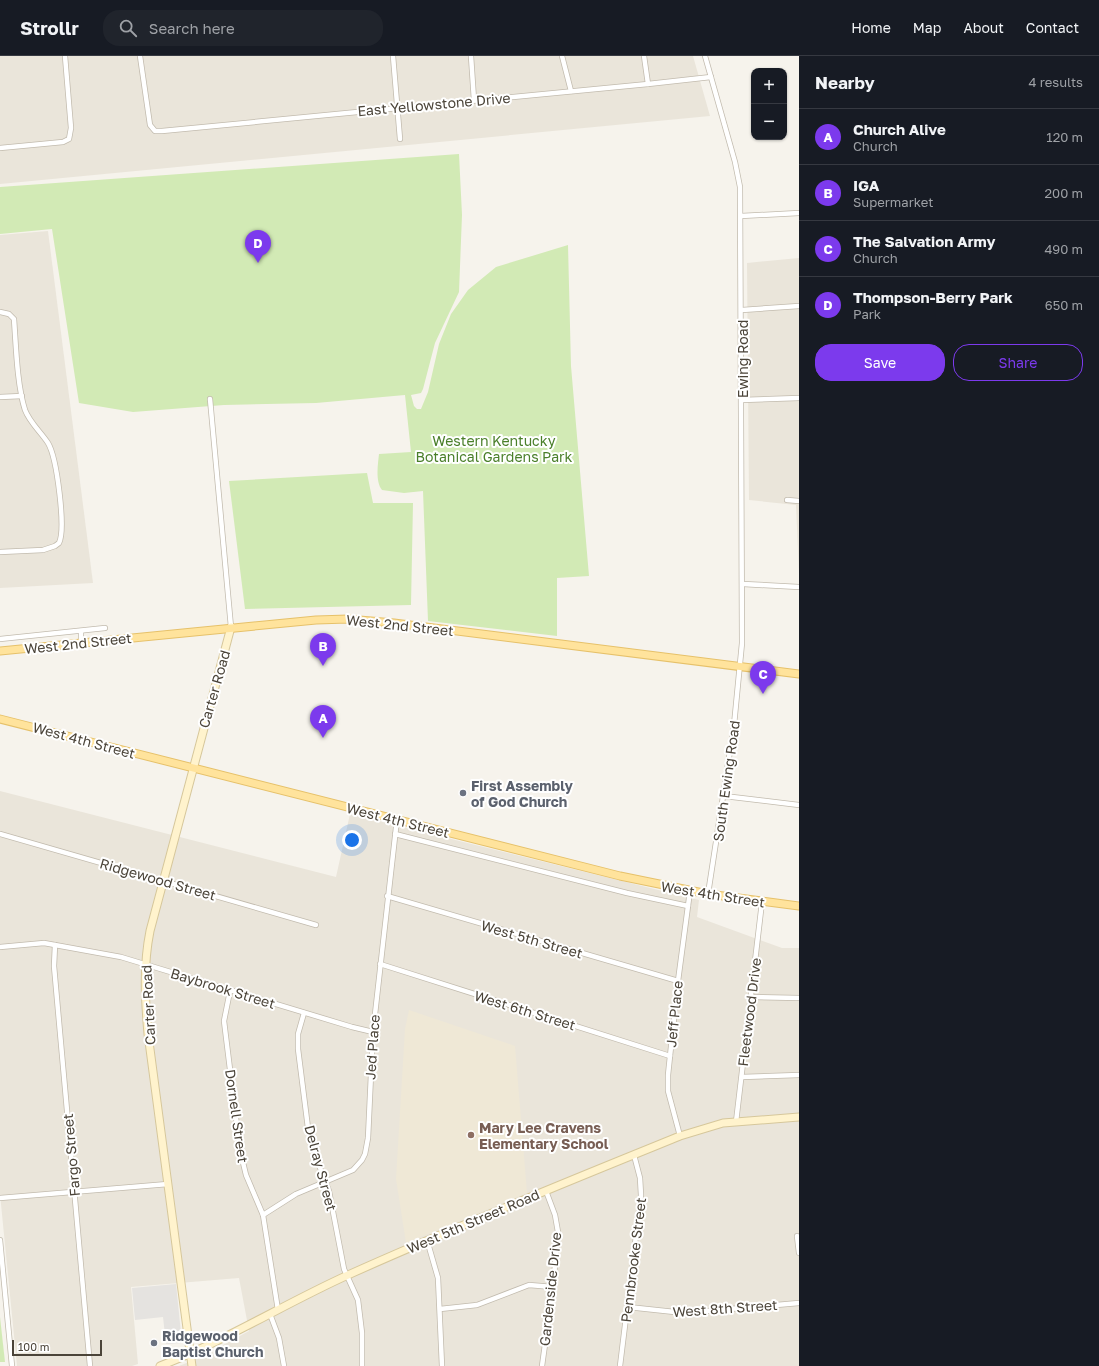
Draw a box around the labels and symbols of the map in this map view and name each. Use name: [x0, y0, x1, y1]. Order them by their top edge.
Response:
street label: East Yellowstone Drive: [357, 89, 511, 119]
pin: D: [245, 230, 271, 263]
street label: Ewing Road: [734, 320, 751, 398]
park label: Western Kentucky Botanical Gardens Park: [416, 432, 573, 465]
street label: West 2nd Street: [346, 611, 454, 639]
street label: West 2nd Street: [24, 629, 132, 657]
pin: B: [310, 633, 336, 666]
street label: Carter Road: [195, 648, 233, 730]
pin: C: [750, 661, 776, 694]
pin: A: [310, 705, 336, 738]
street label: West 4th Street: [31, 718, 137, 762]
street label: South Ewing Road: [709, 719, 743, 843]
place label: First Assembly of God Church: [471, 777, 574, 810]
marker: First Assembly of God Church: [458, 788, 468, 798]
street label: West 4th Street: [345, 799, 451, 841]
your location: [342, 830, 362, 850]
street label: Ridgewood Street: [98, 854, 218, 904]
street label: West 4th Street: [660, 877, 766, 911]
street label: West 5th Street: [479, 916, 585, 962]
street label: Fleetwood Drive: [734, 957, 764, 1067]
street label: Baybrook Street: [169, 964, 277, 1012]
street label: Carter Road: [137, 965, 159, 1045]
street label: Jeff Place: [662, 980, 686, 1048]
street label: West 6th Street: [472, 987, 578, 1033]
street label: Jed Place: [361, 1014, 383, 1080]
street label: Dornell Street: [222, 1068, 252, 1164]
street label: Fargo Street: [59, 1113, 83, 1197]
place label: Mary Lee Cravens Elementary School: [479, 1119, 609, 1152]
street label: Delray Street: [301, 1123, 341, 1213]
marker: Mary Lee Cravens Elementary School: [466, 1130, 476, 1140]
street label: West 5th Street Road: [404, 1185, 542, 1257]
street label: Pennbrooke Street: [617, 1197, 649, 1323]
street label: Gardenside Drive: [536, 1231, 564, 1347]
street label: West 8th Street: [672, 1296, 778, 1320]
place label: Ridgewood Baptist Church: [162, 1327, 263, 1360]
scale bar: [12, 1338, 102, 1357]
marker: Ridgewood Baptist Church: [149, 1338, 159, 1348]

